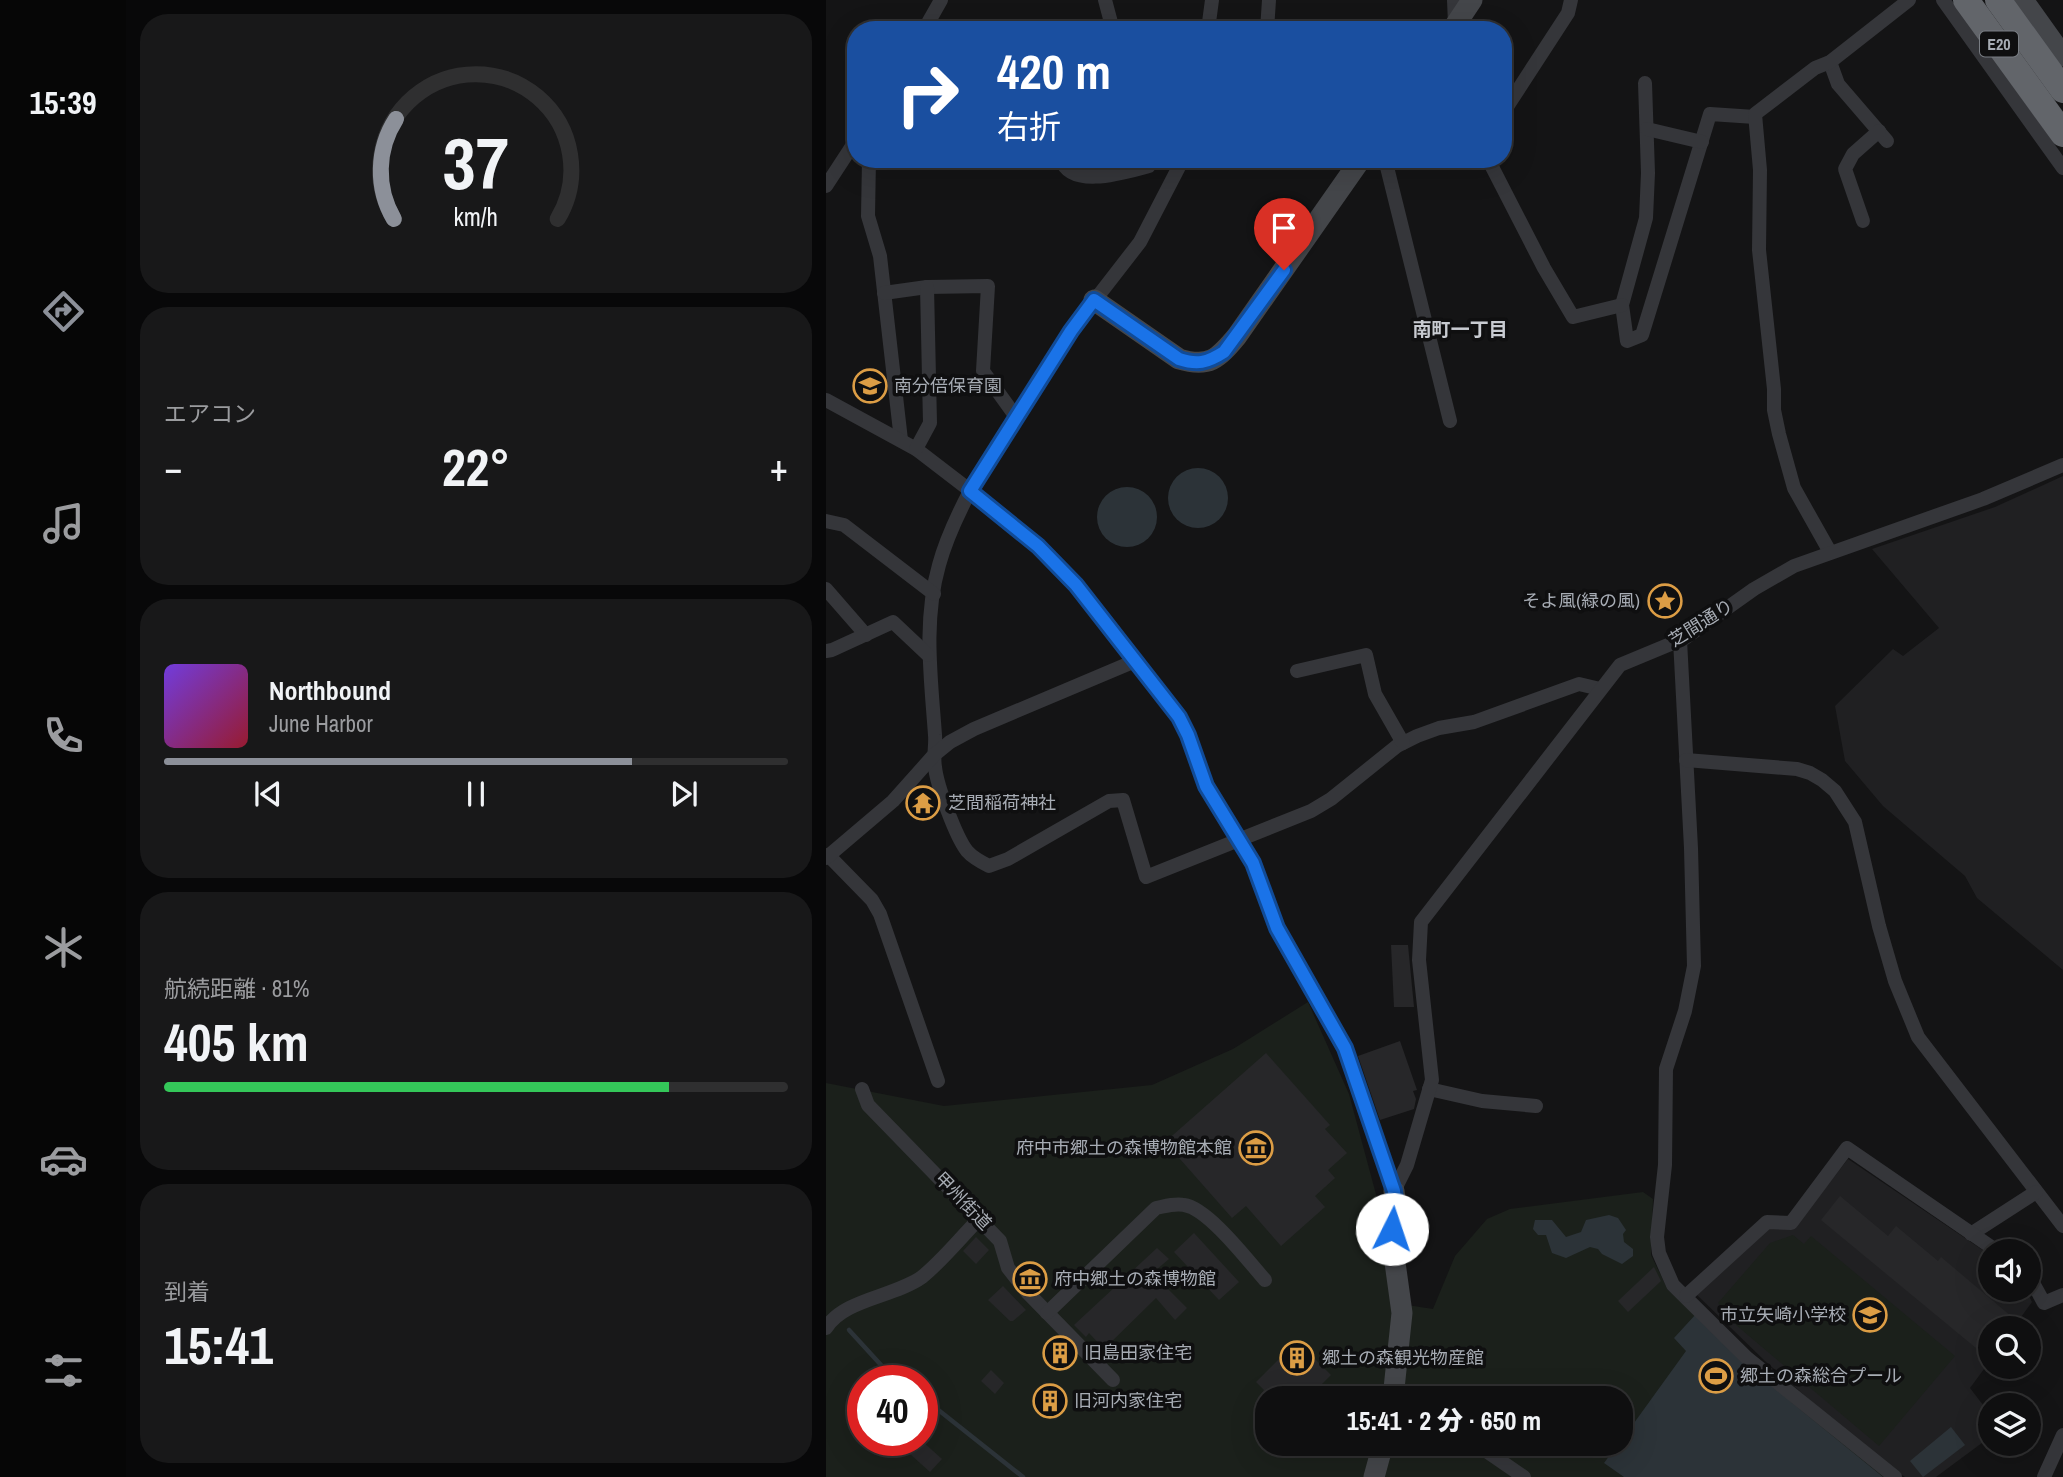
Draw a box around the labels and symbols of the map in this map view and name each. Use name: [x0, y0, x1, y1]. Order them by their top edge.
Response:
road number: E20: [1980, 32, 2018, 56]
pin: [1254, 198, 1314, 270]
district label: 南町一丁目: [1412, 316, 1508, 342]
school or university icon: 南分倍保育園: [851, 367, 889, 405]
place label: 南分倍保育園: [894, 373, 1002, 398]
place icon: そよ風(緑の風): [1646, 582, 1684, 620]
place label: そよ風(緑の風): [1522, 588, 1640, 613]
street label: 芝間通り: [1664, 593, 1738, 652]
temple icon: 芝間稲荷神社: [904, 784, 942, 822]
place label: 芝間稲荷神社: [948, 790, 1056, 815]
museum icon: 府中市郷土の森博物館本館: [1237, 1129, 1275, 1167]
place label: 府中市郷土の森博物館本館: [1016, 1135, 1232, 1160]
street label: 甲州街道: [929, 1166, 997, 1235]
position arrow: [1355, 1192, 1429, 1266]
museum icon: 府中郷土の森博物館: [1011, 1260, 1049, 1298]
place label: 府中郷土の森博物館: [1054, 1266, 1216, 1291]
school or university icon: 市立矢崎小学校: [1851, 1296, 1889, 1334]
place label: 市立矢崎小学校: [1720, 1302, 1846, 1327]
building icon: 旧島田家住宅: [1041, 1334, 1079, 1372]
building icon: 郷土の森観光物産館: [1278, 1339, 1316, 1377]
place label: 旧島田家住宅: [1084, 1340, 1192, 1365]
place label: 郷土の森観光物産館: [1322, 1345, 1484, 1370]
sports icon: 郷土の森総合プール: [1697, 1357, 1735, 1395]
place label: 郷土の森総合プール: [1740, 1363, 1902, 1388]
speed limit sign: 40: [847, 1365, 938, 1456]
building icon: 旧河内家住宅: [1031, 1382, 1069, 1420]
place label: 旧河内家住宅: [1074, 1388, 1182, 1413]

